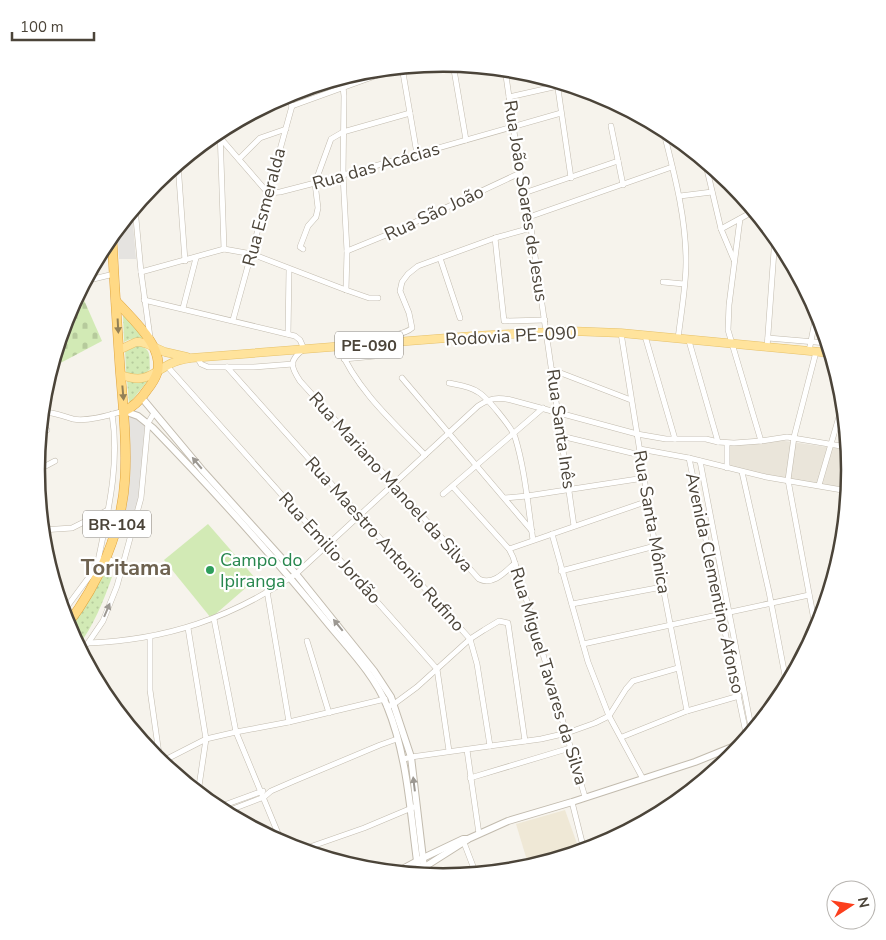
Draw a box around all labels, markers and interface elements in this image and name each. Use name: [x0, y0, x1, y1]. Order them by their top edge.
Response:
scale bar: [12, 10, 95, 42]
text: 100 m: [20, 17, 64, 37]
street label: Rua João Soares de Jesus: [498, 99, 554, 303]
street label: Rua das Acácias: [310, 136, 442, 196]
street label: Rua Esmeralda: [237, 145, 291, 269]
street label: Rua São João: [380, 180, 488, 246]
one-way arrow: [114, 318, 122, 334]
street label: Rodovia PE-090: [445, 321, 577, 351]
road number: PE-090: [335, 332, 403, 358]
street label: Rua Santa Inês: [541, 368, 581, 490]
one-way arrow: [119, 385, 127, 401]
street label: Rua Mariano Manoel da Silva: [304, 387, 478, 577]
street label: Rua Santa Mônica: [628, 448, 676, 596]
street label: Rua Maestro Antonio Rufino: [300, 451, 470, 637]
one-way arrow: [191, 457, 202, 470]
street label: Avenida Clementino Afonso: [680, 470, 750, 696]
street label: Rua Emilio Jordão: [273, 487, 387, 609]
road number: BR-104: [83, 510, 151, 538]
place label: Campo do Ipiranga: [220, 548, 302, 593]
district label: Toritama: [81, 553, 171, 583]
marker: Campo do Ipiranga: [204, 564, 216, 576]
street label: Rua Miguel Tavares da Silva: [504, 564, 594, 788]
one-way arrow: [104, 603, 112, 617]
one-way arrow: [332, 619, 343, 632]
one-way arrow: [410, 776, 418, 792]
north arrow: [826, 880, 876, 930]
text: N: [853, 895, 874, 910]

